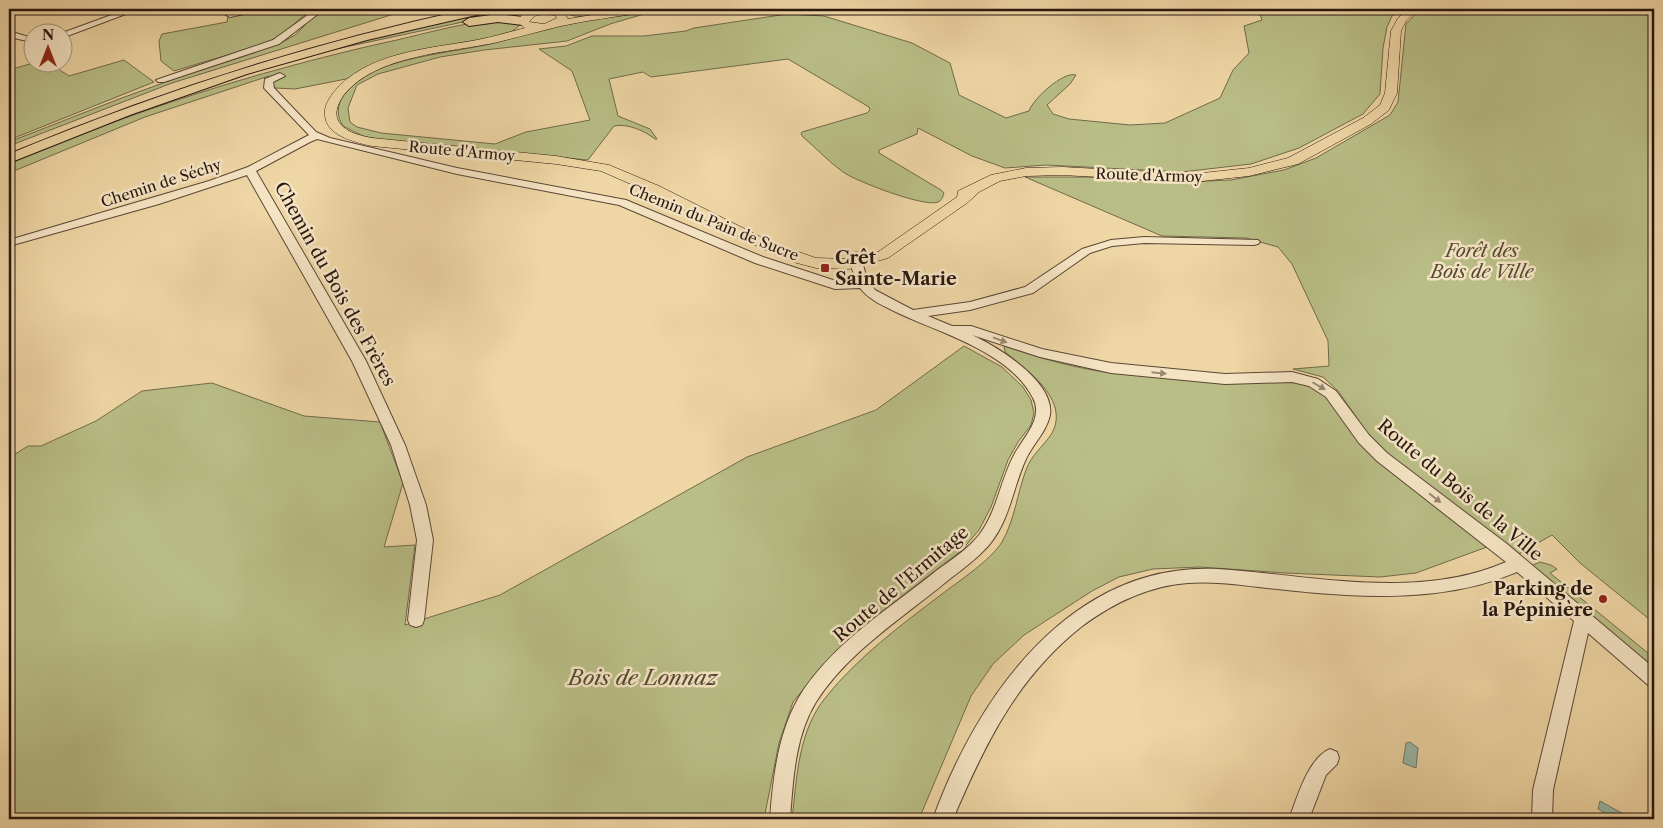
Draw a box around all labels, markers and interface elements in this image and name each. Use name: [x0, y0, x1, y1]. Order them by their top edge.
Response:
north arrow: [22, 22, 72, 72]
text: N: [42, 26, 54, 44]
street label: Route d'Armoy: [408, 137, 517, 165]
street label: Chemin de Séchy: [98, 154, 224, 211]
street label: Route d'Armoy: [1095, 164, 1203, 186]
street label: Chemin du Bois des Frères: [270, 178, 400, 390]
street label: Chemin du Pain de Sucre: [626, 179, 802, 265]
park label: Forêt des Bois de Ville: [1429, 240, 1535, 283]
place label: Crêt Sainte-Marie: [835, 247, 957, 290]
marker: Crêt Sainte-Marie: [819, 262, 831, 274]
one-way arrow: [993, 336, 1008, 344]
one-way arrow: [1151, 369, 1167, 377]
one-way arrow: [1311, 382, 1326, 390]
street label: Route du Bois de la Ville: [1373, 414, 1547, 566]
one-way arrow: [1428, 492, 1441, 503]
street label: Route de l'Ermitage: [829, 521, 973, 647]
place label: Parking de la Pépinière: [1482, 578, 1593, 621]
marker: Parking de la Pépinière: [1597, 593, 1609, 605]
park label: Bois de Lonnaz: [566, 665, 719, 690]

